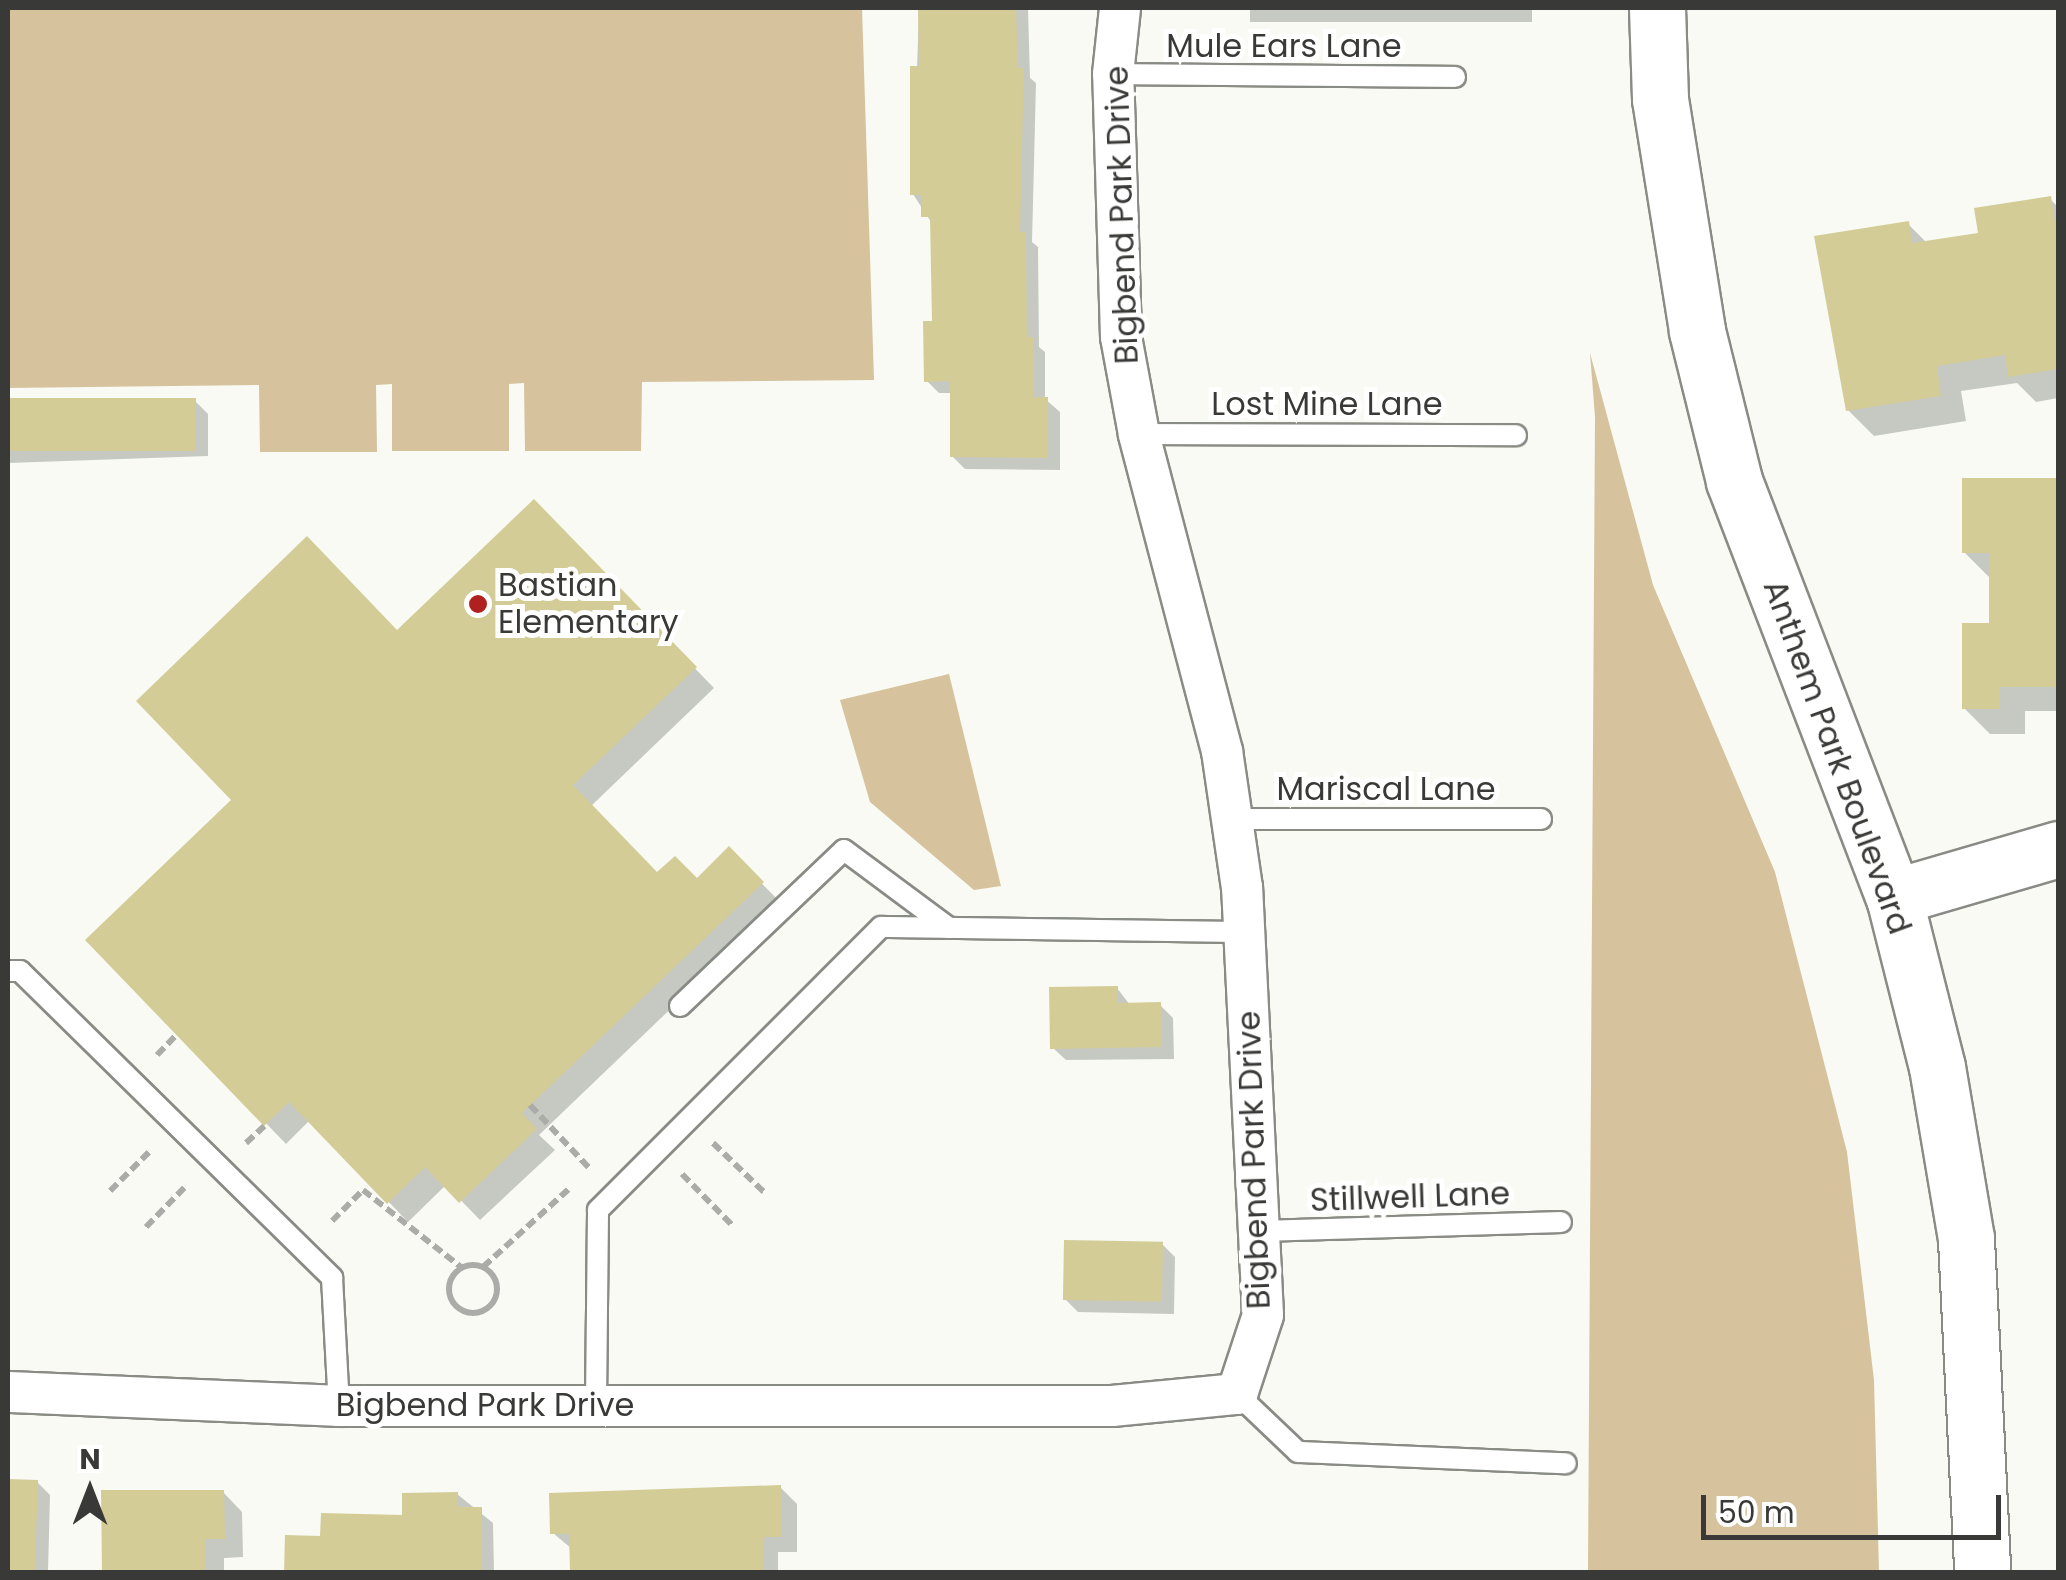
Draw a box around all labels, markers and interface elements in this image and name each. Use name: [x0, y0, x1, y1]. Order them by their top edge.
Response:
street label: Mule Ears Lane: [1166, 27, 1402, 65]
street label: Bigbend Park Drive: [1098, 65, 1146, 365]
street label: Lost Mine Lane: [1211, 385, 1443, 423]
place label: Bastian Elementary: [498, 567, 679, 642]
street label: Anthem Park Boulevard: [1755, 575, 1919, 939]
marker: Bastian Elementary: [467, 593, 489, 615]
street label: Mariscal Lane: [1277, 770, 1495, 808]
street label: Bigbend Park Drive: [1230, 1010, 1278, 1310]
street label: Stillwell Lane: [1309, 1174, 1511, 1220]
street label: Bigbend Park Drive: [336, 1386, 634, 1424]
north arrow: [40, 1440, 140, 1540]
text: N: [79, 1440, 101, 1479]
scale bar: [1706, 1475, 2006, 1537]
text: 50 m: [1718, 1491, 1795, 1534]

